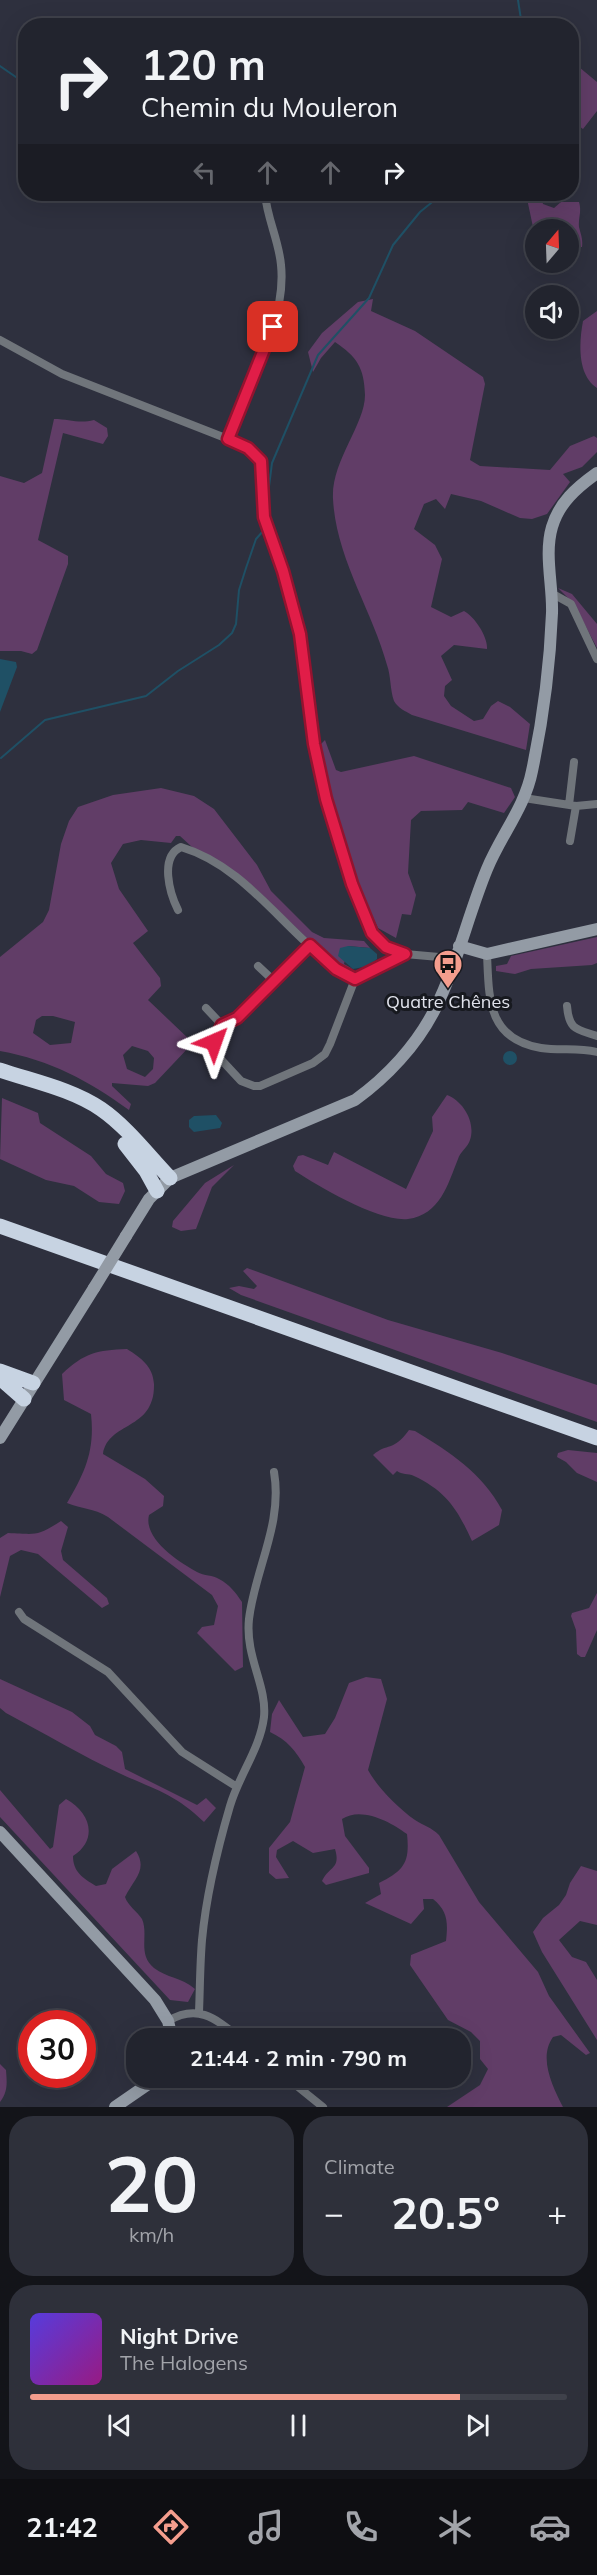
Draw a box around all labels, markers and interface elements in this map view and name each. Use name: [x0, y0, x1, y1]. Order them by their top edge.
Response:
text: 120 m: [141, 38, 266, 91]
icon: right: [42, 42, 120, 120]
text: Chemin du Mouleron: [141, 90, 398, 124]
icon: left: [188, 156, 221, 189]
icon: ahead: [251, 156, 284, 189]
icon: ahead: [314, 156, 347, 189]
icon: right: [377, 156, 410, 189]
north arrow: [525, 219, 579, 273]
map controls: [525, 219, 579, 339]
button: sound: [525, 285, 579, 339]
pin: [247, 301, 298, 352]
icon: arrive: [256, 310, 289, 343]
bus stop icon: Quatre Chênes: [432, 948, 464, 990]
place label: Quatre Chênes: [386, 990, 510, 1013]
position arrow: [182, 1010, 246, 1074]
speed limit sign: 30: [18, 2010, 96, 2088]
text: 21:44 · 2 min · 790 m: [190, 2044, 407, 2072]
text: 20: [105, 2134, 198, 2232]
text: Climate: [324, 2154, 395, 2179]
text: 20.5°: [391, 2184, 500, 2240]
text: −: [324, 2192, 344, 2233]
text: +: [547, 2192, 567, 2233]
text: km/h: [129, 2222, 174, 2247]
text: Night Drive: [120, 2322, 239, 2350]
text: The Halogens: [120, 2350, 248, 2375]
icon: previous: [103, 2409, 136, 2442]
icon: pause: [282, 2409, 315, 2442]
icon: next: [461, 2409, 494, 2442]
icon: directions: [150, 2506, 192, 2548]
icon: music: [245, 2506, 287, 2548]
icon: phone: [340, 2506, 382, 2548]
icon: climate: [434, 2506, 476, 2548]
icon: car: [529, 2506, 571, 2548]
text: 21:42: [26, 2510, 98, 2544]

